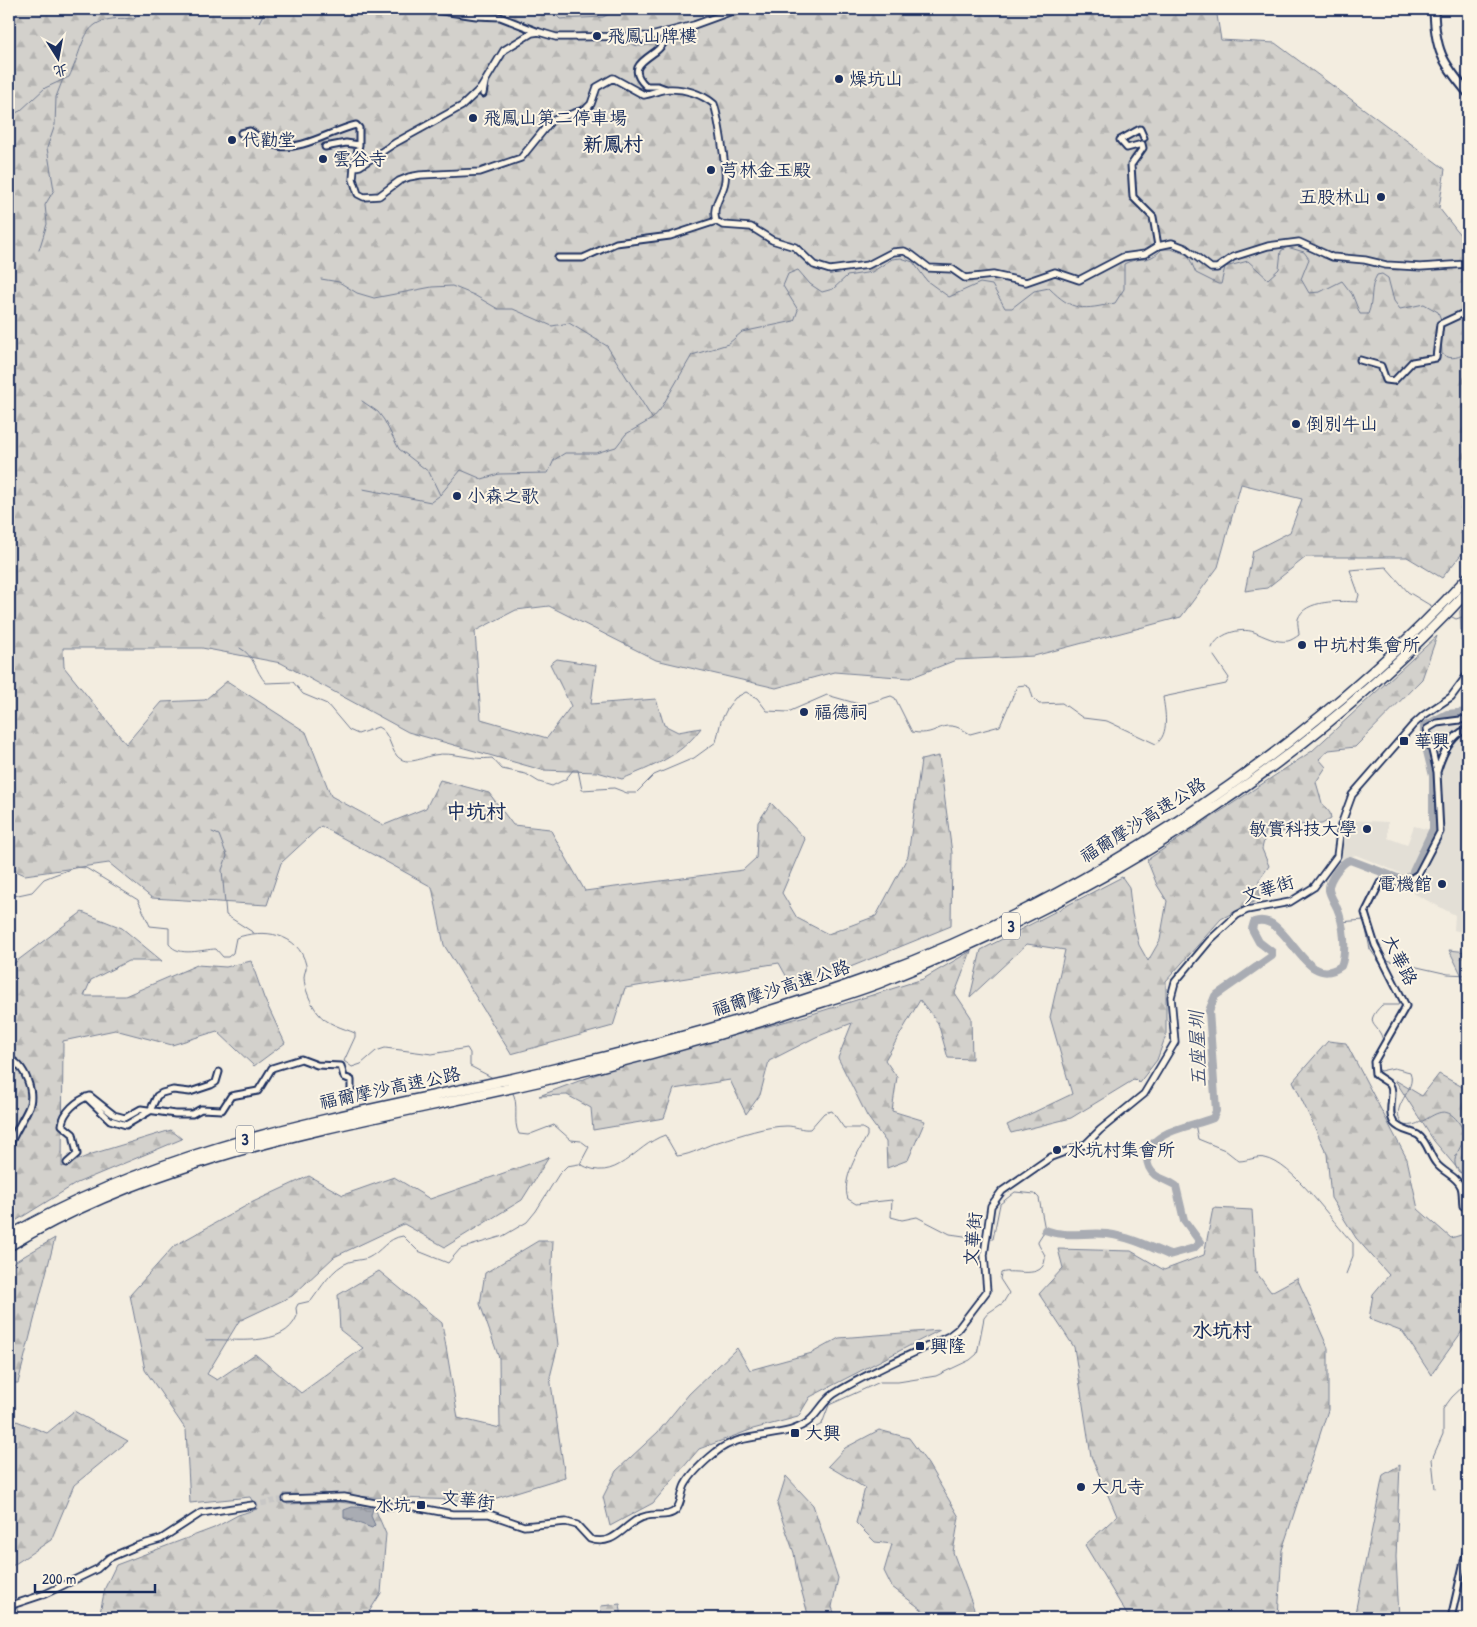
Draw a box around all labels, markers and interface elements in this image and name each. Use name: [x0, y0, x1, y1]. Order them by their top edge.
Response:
place label: 飛鳳山牌樓: [607, 23, 697, 48]
marker: 飛鳳山牌樓: [591, 30, 603, 42]
north arrow: [32, 32, 82, 82]
text: 北: [52, 61, 69, 82]
place label: 燥坑山: [849, 66, 903, 91]
marker: 燥坑山: [833, 73, 845, 85]
place label: 飛鳳山第二停車場: [483, 105, 627, 130]
marker: 飛鳳山第二停車場: [467, 112, 479, 124]
place label: 代勸堂: [242, 127, 296, 152]
district label: 新鳳村: [583, 130, 643, 157]
marker: 代勸堂: [226, 134, 238, 146]
place label: 雲谷寺: [333, 146, 387, 171]
marker: 雲谷寺: [317, 153, 329, 165]
place label: 芎林金玉殿: [721, 157, 811, 182]
marker: 芎林金玉殿: [705, 164, 717, 176]
place label: 五股林山: [1299, 184, 1371, 209]
marker: 五股林山: [1375, 191, 1387, 203]
place label: 倒別牛山: [1306, 411, 1378, 436]
marker: 倒別牛山: [1290, 418, 1302, 430]
place label: 小森之歌: [467, 483, 539, 508]
marker: 小森之歌: [451, 490, 463, 502]
place label: 中坑村集會所: [1312, 632, 1420, 657]
marker: 中坑村集會所: [1296, 639, 1308, 651]
place label: 福德祠: [814, 699, 868, 724]
marker: 福德祠: [798, 706, 810, 718]
place label: 華興: [1414, 728, 1450, 753]
marker: 華興: [1398, 735, 1410, 747]
street label: 福爾摩沙高速公路: [1075, 771, 1210, 868]
district label: 中坑村: [446, 797, 506, 824]
place label: 敏實科技大學: [1249, 816, 1357, 841]
marker: 敏實科技大學: [1361, 823, 1373, 835]
street label: 文華街: [1238, 869, 1297, 908]
place label: 電機館: [1378, 871, 1432, 896]
marker: 電機館: [1436, 878, 1448, 890]
road number: 3: [1002, 912, 1020, 939]
street label: 大華路: [1377, 930, 1424, 990]
street label: 福爾摩沙高速公路: [709, 953, 853, 1022]
water label: 五座屋圳: [1183, 1009, 1211, 1087]
street label: 福爾摩沙高速公路: [317, 1060, 463, 1115]
road number: 3: [236, 1126, 254, 1152]
place label: 水坑村集會所: [1067, 1137, 1175, 1162]
marker: 水坑村集會所: [1051, 1144, 1063, 1156]
street label: 文華街: [958, 1211, 987, 1267]
district label: 水坑村: [1192, 1316, 1252, 1343]
place label: 興隆: [930, 1333, 966, 1358]
marker: 興隆: [914, 1340, 926, 1352]
place label: 大興: [805, 1420, 841, 1445]
marker: 大興: [789, 1427, 801, 1439]
place label: 大凡寺: [1091, 1474, 1145, 1499]
marker: 大凡寺: [1075, 1481, 1087, 1493]
street label: 文華街: [440, 1484, 496, 1515]
place label: 水坑: [375, 1492, 411, 1517]
marker: 水坑: [415, 1499, 427, 1511]
scale bar: [35, 1562, 155, 1594]
text: 200 m: [42, 1568, 76, 1589]

